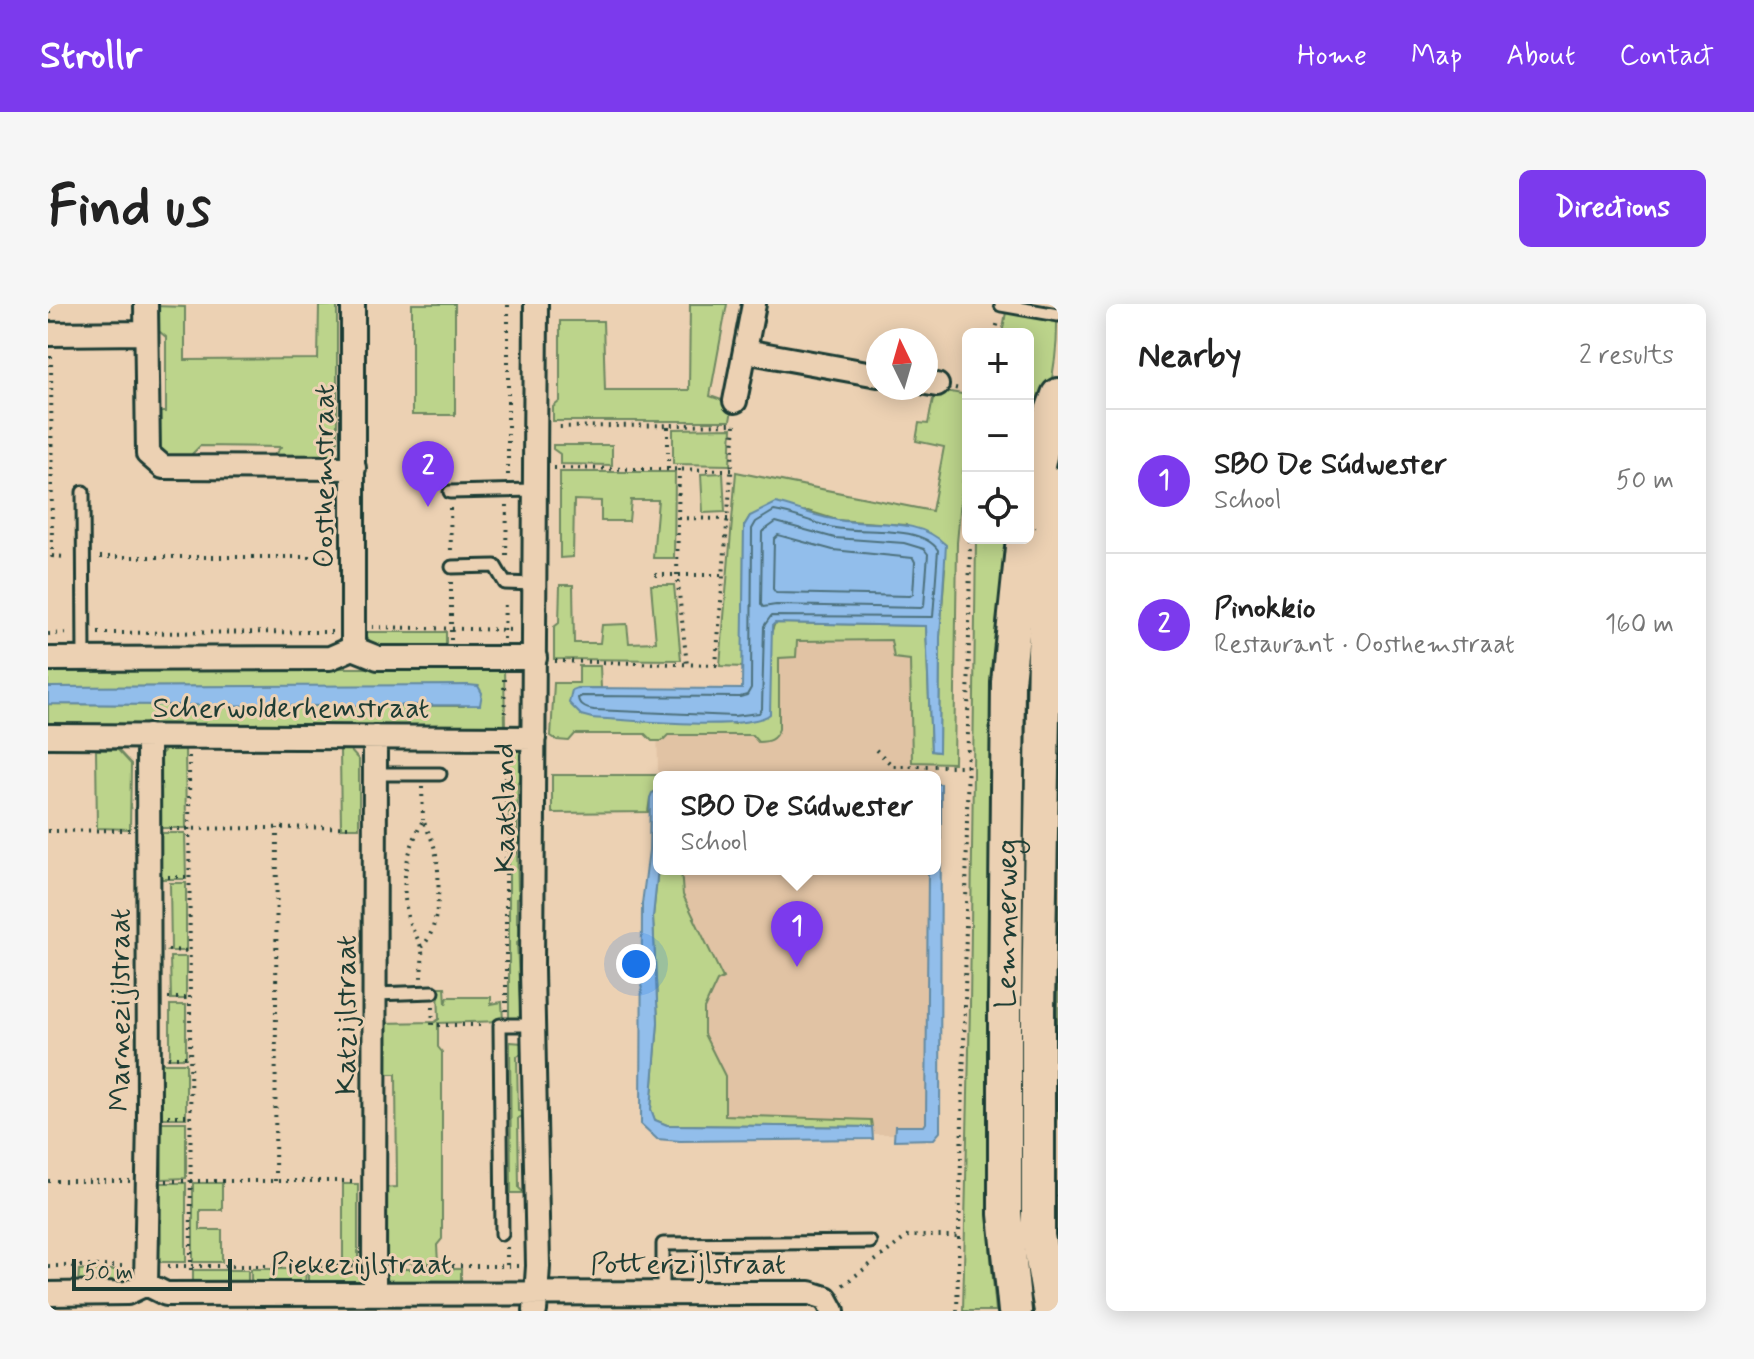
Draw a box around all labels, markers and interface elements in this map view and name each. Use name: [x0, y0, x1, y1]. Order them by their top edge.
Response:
text: Strollr: [40, 32, 142, 81]
text: Home: [1297, 38, 1367, 75]
text: Map: [1411, 38, 1462, 75]
text: About: [1506, 38, 1575, 75]
text: Contact: [1619, 38, 1714, 75]
button: Directions: [1519, 170, 1706, 247]
text: Find us: [48, 172, 211, 245]
north arrow: [866, 328, 938, 400]
map controls: [962, 328, 1034, 544]
button: +: [962, 328, 1034, 400]
text: Nearby: [1138, 334, 1242, 379]
text: 2 results: [1579, 339, 1674, 373]
street label: Oosthemstraat: [305, 384, 344, 568]
button: −: [962, 400, 1034, 472]
pin: 2: [402, 441, 454, 507]
text: SBO De Súdwester: [1214, 445, 1447, 484]
text: 1: [1158, 464, 1170, 498]
text: 50 m: [1616, 464, 1674, 498]
button: locate: [962, 472, 1034, 544]
text: School: [1214, 484, 1281, 518]
text: Pinokkio: [1214, 589, 1316, 628]
text: 2: [1158, 608, 1170, 642]
text: 160 m: [1605, 608, 1674, 642]
text: Restaurant · Oosthemstraat: [1214, 628, 1515, 662]
street label: Scherwolderhemstraat: [152, 689, 430, 728]
street label: Kaatsland: [486, 743, 525, 873]
popup: [653, 771, 941, 875]
text: SBO De Súdwester: [680, 787, 914, 826]
text: School: [680, 826, 748, 860]
street label: Lemmerweg: [987, 839, 1030, 1008]
pin: 1: [771, 901, 823, 967]
street label: Marnezijlstraat: [101, 908, 140, 1112]
street label: Katzijlstraat: [327, 935, 366, 1095]
your location: [616, 944, 656, 984]
street label: Piekezijlstraat: [270, 1245, 452, 1284]
street label: Potterzijlstraat: [590, 1245, 786, 1284]
scale bar: [72, 1255, 232, 1291]
text: 50 m: [84, 1259, 133, 1287]

